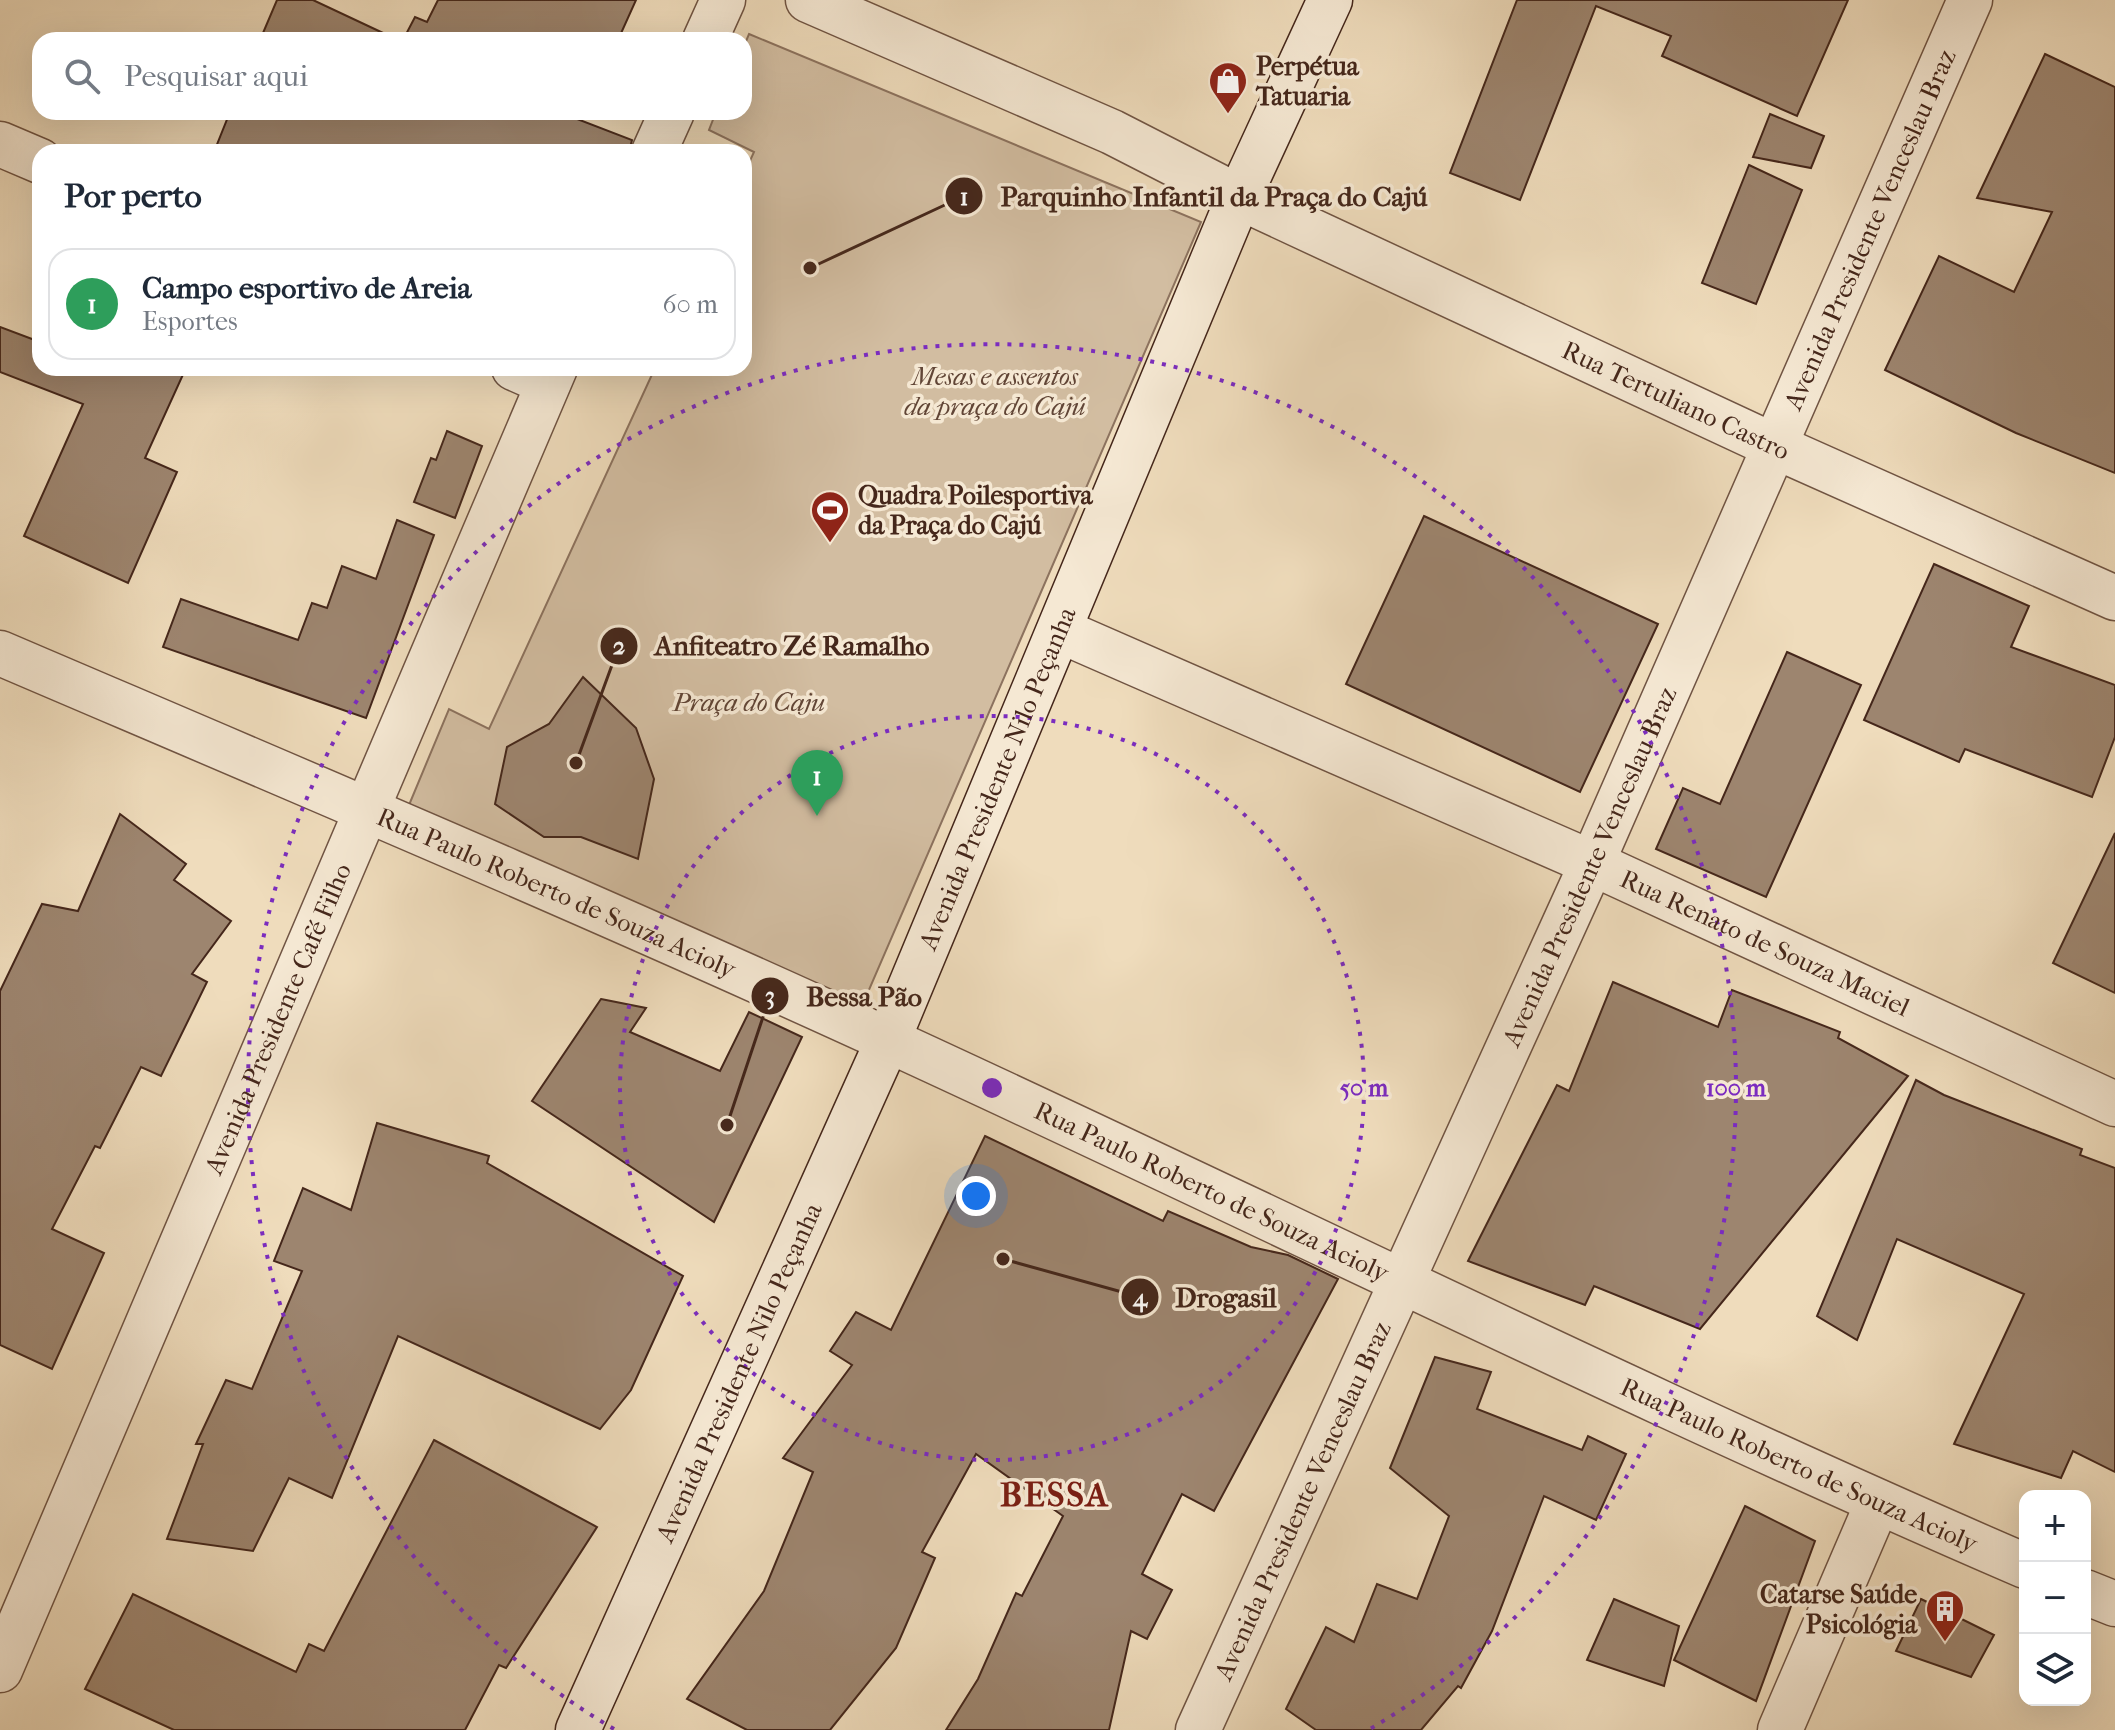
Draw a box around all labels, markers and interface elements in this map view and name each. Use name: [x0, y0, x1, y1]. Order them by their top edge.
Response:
search box: [32, 32, 752, 120]
street label: Avenida Presidente Venceslau Braz: [1777, 44, 1962, 415]
place label: Perpétua Tatuaria: [1255, 51, 1360, 112]
icon: search: [60, 54, 104, 98]
text: Pesquisar aqui: [124, 59, 308, 94]
shop icon: Perpétua Tatuaria: [1207, 60, 1249, 115]
callout: Parquinho Infantil da Praça do Cajú: [944, 170, 1443, 222]
text: Por perto: [64, 176, 202, 216]
text: Parquinho Infantil da Praça do Cajú: [1001, 180, 1428, 214]
text: 1: [960, 183, 968, 211]
text: Campo esportivo de Areia: [142, 271, 471, 306]
text: 1: [87, 289, 97, 320]
text: 60 m: [662, 289, 718, 320]
text: Esportes: [142, 306, 238, 337]
street label: Rua Tertuliano Castro: [1557, 334, 1795, 466]
park label: Mesas e assentos da praça do Cajú: [904, 361, 1087, 422]
place label: Quadra Poilesportiva da Praça do Cajú: [858, 480, 1093, 542]
sports icon: Quadra Poilesportiva da Praça do Cajú: [809, 489, 851, 544]
street label: Avenida Presidente Nilo Peçanha: [911, 601, 1082, 955]
callout: Anfiteatro Zé Ramalho: [599, 620, 946, 672]
text: Anfiteatro Zé Ramalho: [652, 629, 930, 662]
text: 2: [613, 632, 625, 660]
street label: Avenida Presidente Venceslau Braz: [1495, 682, 1683, 1052]
park label: Praça do Caju: [672, 687, 825, 718]
pin: 1: [791, 750, 843, 816]
street label: Rua Paulo Roberto de Souza Acioly: [373, 801, 742, 985]
street label: Avenida Presidente Café Filho: [197, 859, 358, 1180]
street label: Rua Renato de Souza Maciel: [1616, 863, 1915, 1023]
callout: Bessa Pão: [750, 970, 938, 1022]
text: Bessa Pão: [806, 980, 922, 1013]
text: 3: [765, 982, 775, 1010]
centre of rings: [978, 1074, 1006, 1102]
text: 50 m: [1340, 1074, 1389, 1102]
text: 100 m: [1706, 1074, 1767, 1102]
street label: Rua Paulo Roberto de Souza Acioly: [1029, 1095, 1395, 1289]
your location: [956, 1176, 996, 1216]
street label: Avenida Presidente Nilo Peçanha: [649, 1197, 829, 1548]
callout: Drogasil: [1120, 1271, 1293, 1323]
text: Drogasil: [1175, 1281, 1277, 1314]
text: 4: [1132, 1284, 1149, 1313]
street label: Avenida Presidente Venceslau Braz: [1207, 1316, 1397, 1686]
street label: Rua Paulo Roberto de Souza Acioly: [1616, 1371, 1983, 1559]
district label: BESSA: [1000, 1475, 1110, 1515]
map controls: [2019, 1490, 2091, 1706]
button: +: [2019, 1490, 2091, 1562]
button: −: [2019, 1562, 2091, 1634]
place label: Catarse Saúde Psicológia: [1760, 1579, 1918, 1640]
building icon: Catarse Saúde Psicológia: [1924, 1588, 1966, 1643]
button: layers: [2019, 1634, 2091, 1706]

